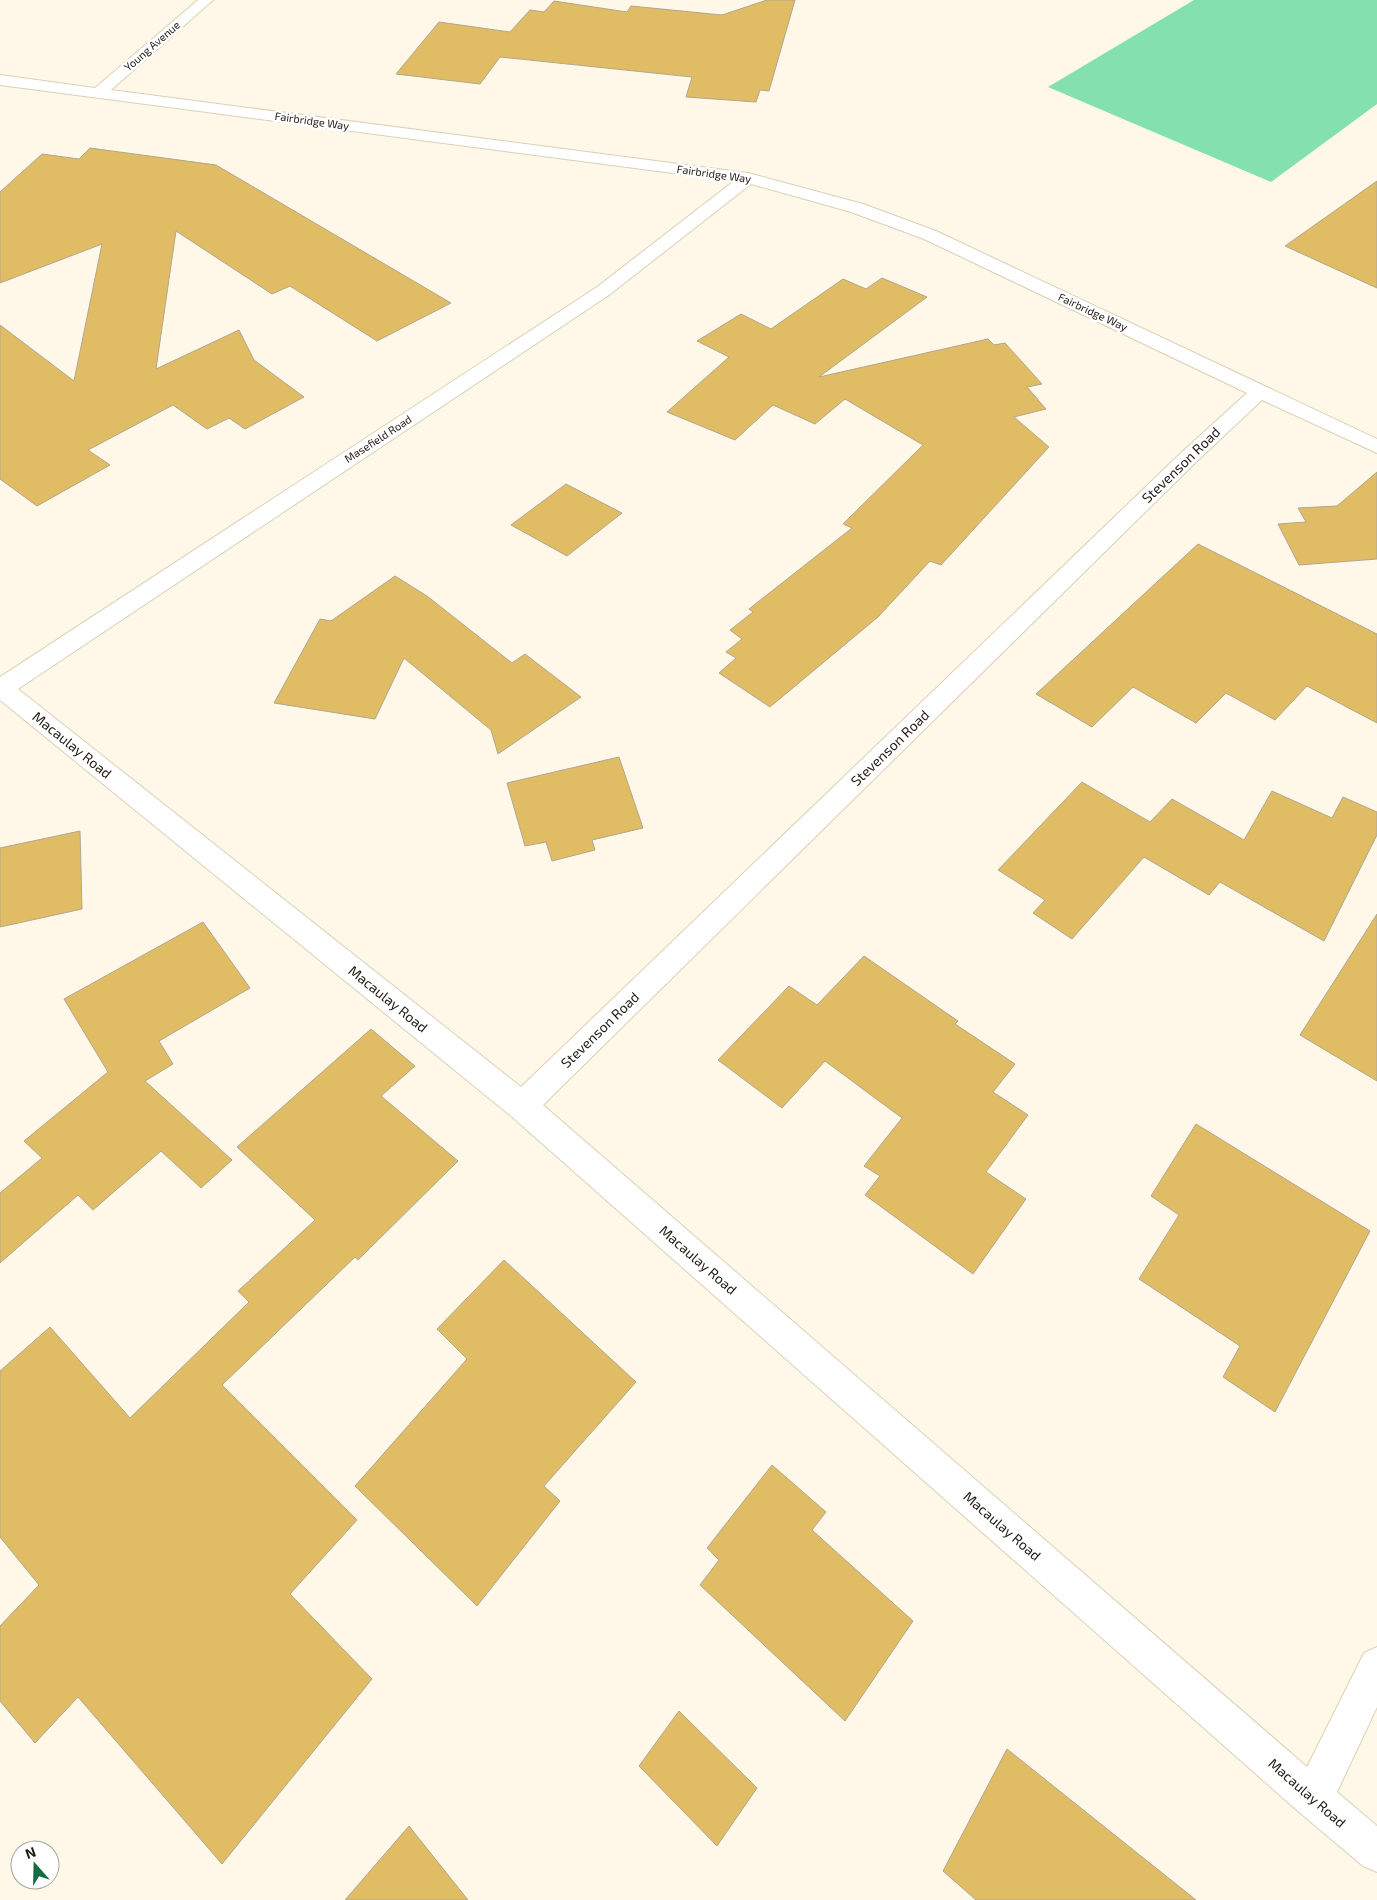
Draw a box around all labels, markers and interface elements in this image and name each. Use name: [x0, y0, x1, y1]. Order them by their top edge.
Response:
street label: Young Avenue: [121, 18, 182, 73]
street label: Fairbridge Way: [274, 109, 350, 132]
street label: Fairbridge Way: [676, 162, 752, 185]
street label: Fairbridge Way: [1056, 290, 1130, 333]
street label: Masefield Road: [342, 412, 414, 465]
street label: Stevenson Road: [1138, 423, 1223, 506]
street label: Stevenson Road: [847, 706, 932, 789]
street label: Macaulay Road: [29, 708, 115, 782]
street label: Macaulay Road: [345, 962, 431, 1036]
street label: Stevenson Road: [557, 988, 642, 1071]
street label: Macaulay Road: [656, 1221, 740, 1298]
street label: Macaulay Road: [960, 1487, 1044, 1564]
street label: Macaulay Road: [1265, 1754, 1349, 1831]
north arrow: [10, 1840, 60, 1890]
text: N: [23, 1843, 38, 1862]

